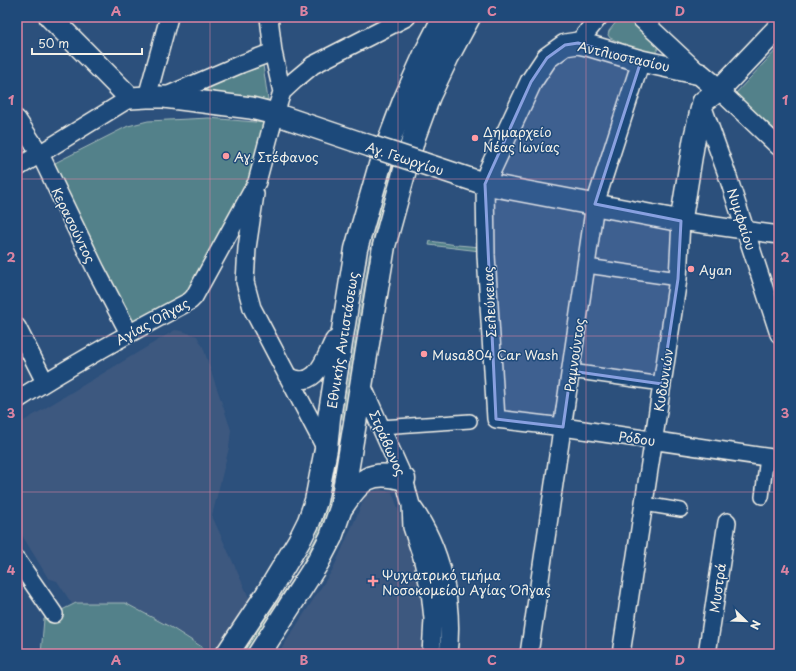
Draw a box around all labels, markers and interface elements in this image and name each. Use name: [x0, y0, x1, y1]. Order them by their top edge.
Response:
text: A: [111, 1, 121, 20]
text: B: [300, 1, 309, 20]
text: C: [487, 1, 497, 20]
text: D: [675, 1, 685, 20]
scale bar: [32, 30, 142, 56]
text: 50 m: [38, 34, 69, 52]
street label: Αντλιοστασίου: [576, 36, 672, 76]
text: 1: [8, 90, 14, 109]
text: 1: [782, 90, 788, 109]
place label: Δημαρχείο Νέας Ιωνίας: [483, 122, 560, 156]
marker: Δημαρχείο Νέας Ιωνίας: [470, 133, 480, 143]
street label: Αγ. Γεωργίου: [363, 136, 447, 180]
place label: Αγ. Στέφανος: [234, 147, 319, 166]
marker: Αγ. Στέφανος: [221, 151, 231, 161]
street label: Κερασούντος: [47, 184, 101, 266]
street label: Νυμφαίου: [723, 186, 761, 252]
text: 2: [6, 247, 16, 266]
text: 2: [780, 247, 790, 266]
place label: Ayan: [699, 260, 732, 279]
marker: Ayan: [686, 264, 696, 274]
street label: Σελεύκειας: [478, 266, 500, 338]
street label: Εθνικής Αντιστάσεως: [322, 270, 362, 410]
street label: Αγίας Όλγας: [112, 293, 192, 349]
street label: Ραμνούντος: [559, 316, 589, 393]
place label: Musa804 Car Wash: [432, 345, 559, 364]
street label: Κυδωνιών: [649, 347, 677, 413]
marker: Musa804 Car Wash: [419, 349, 429, 359]
text: 3: [7, 403, 16, 422]
text: 3: [781, 403, 790, 422]
street label: Στράβωνος: [365, 407, 411, 479]
street label: Ρόδου: [617, 426, 657, 450]
text: 4: [7, 560, 16, 579]
text: 4: [781, 560, 790, 579]
street label: Μυστρά: [704, 561, 730, 614]
place label: Ψυχιατρικό τμήμα Νοσοκομείου Αγίας Όλγας: [382, 565, 551, 599]
marker: Ψυχιατρικό τμήμα Νοσοκομείου Αγίας Όλγας: [367, 575, 379, 587]
north arrow: [726, 601, 766, 641]
text: N: [746, 618, 765, 633]
text: A: [111, 650, 121, 669]
text: B: [300, 650, 309, 669]
text: C: [487, 650, 497, 669]
text: D: [675, 650, 685, 669]

